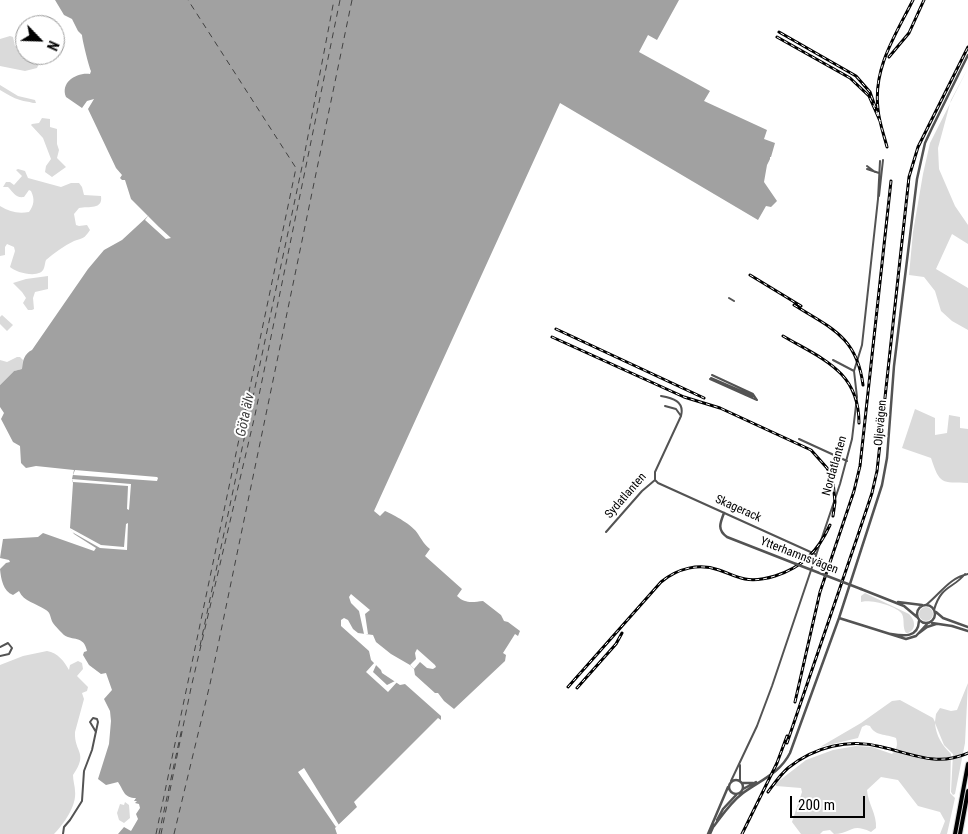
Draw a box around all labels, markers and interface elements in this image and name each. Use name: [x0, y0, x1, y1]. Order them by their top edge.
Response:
north arrow: [15, 15, 65, 65]
text: N: [44, 39, 62, 53]
water label: Göta älv: [233, 392, 259, 438]
street label: Oljevägen: [872, 399, 890, 447]
street label: Nordatlanten: [820, 434, 850, 498]
street label: Sydatlanten: [602, 470, 650, 522]
street label: Skagerack: [713, 492, 763, 526]
street label: Ytterhamnsvägen: [758, 534, 840, 578]
scale bar: [793, 786, 868, 818]
text: 200 m: [798, 796, 835, 814]

